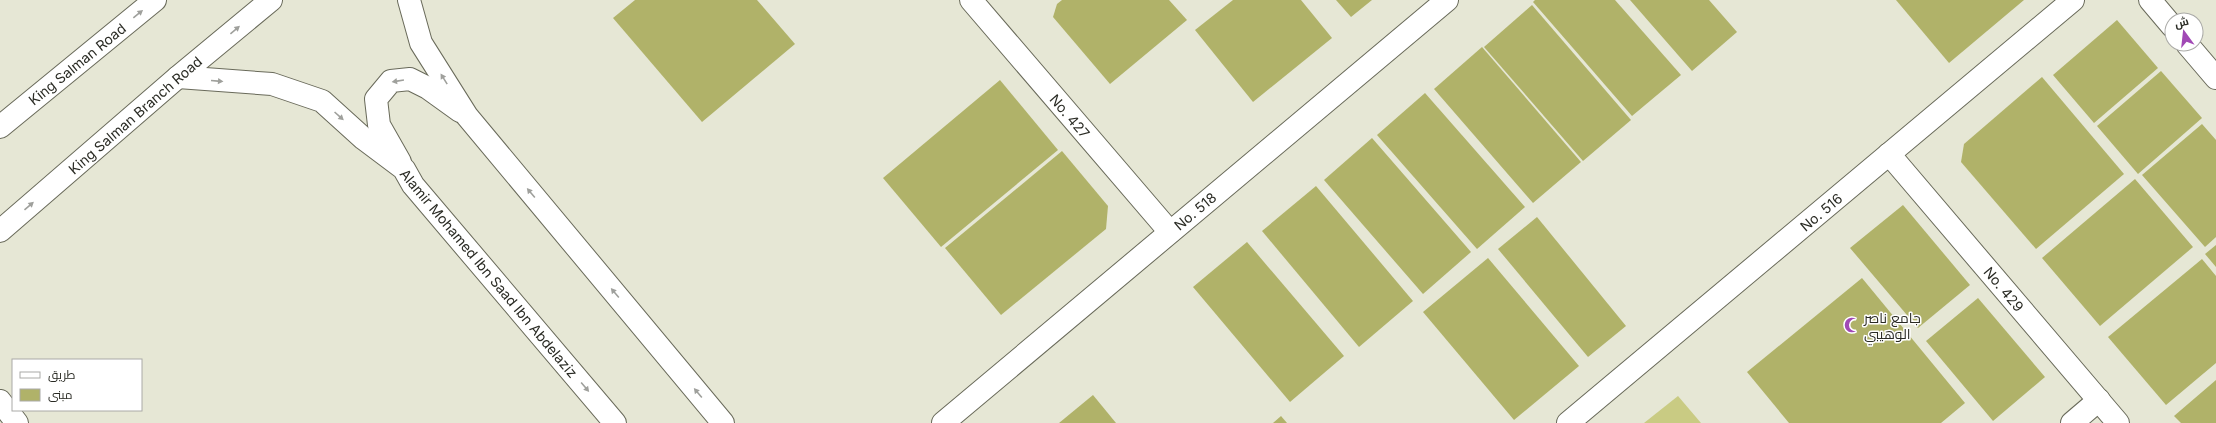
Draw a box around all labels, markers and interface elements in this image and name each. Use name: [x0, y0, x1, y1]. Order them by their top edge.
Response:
one-way arrow: [133, 9, 144, 18]
north arrow: [2164, 12, 2204, 52]
text: ش: [2173, 14, 2190, 31]
street label: King Salman Road: [25, 20, 129, 108]
one-way arrow: [229, 26, 240, 35]
street label: King Salman Branch Road: [65, 53, 205, 177]
one-way arrow: [440, 74, 448, 84]
one-way arrow: [211, 77, 223, 84]
one-way arrow: [391, 78, 404, 84]
street label: No. 427: [1046, 91, 1094, 141]
one-way arrow: [334, 111, 343, 120]
street label: Alamir Mohamed Ibn Saad Ibn Abdelaziz: [397, 165, 581, 381]
one-way arrow: [527, 188, 536, 199]
street label: No. 518: [1170, 188, 1220, 234]
street label: No. 516: [1796, 189, 1846, 235]
one-way arrow: [25, 202, 34, 211]
street label: No. 429: [1980, 263, 2028, 315]
one-way arrow: [610, 288, 619, 298]
place label: جامع ناصر الوهيبي: [1863, 309, 1921, 346]
mosque icon: جامع ناصر الوهيبي: [1843, 316, 1861, 334]
legend: [12, 359, 142, 411]
text: طريق: [48, 367, 76, 382]
one-way arrow: [581, 382, 590, 393]
text: مبنى: [48, 387, 73, 402]
one-way arrow: [693, 388, 702, 398]

